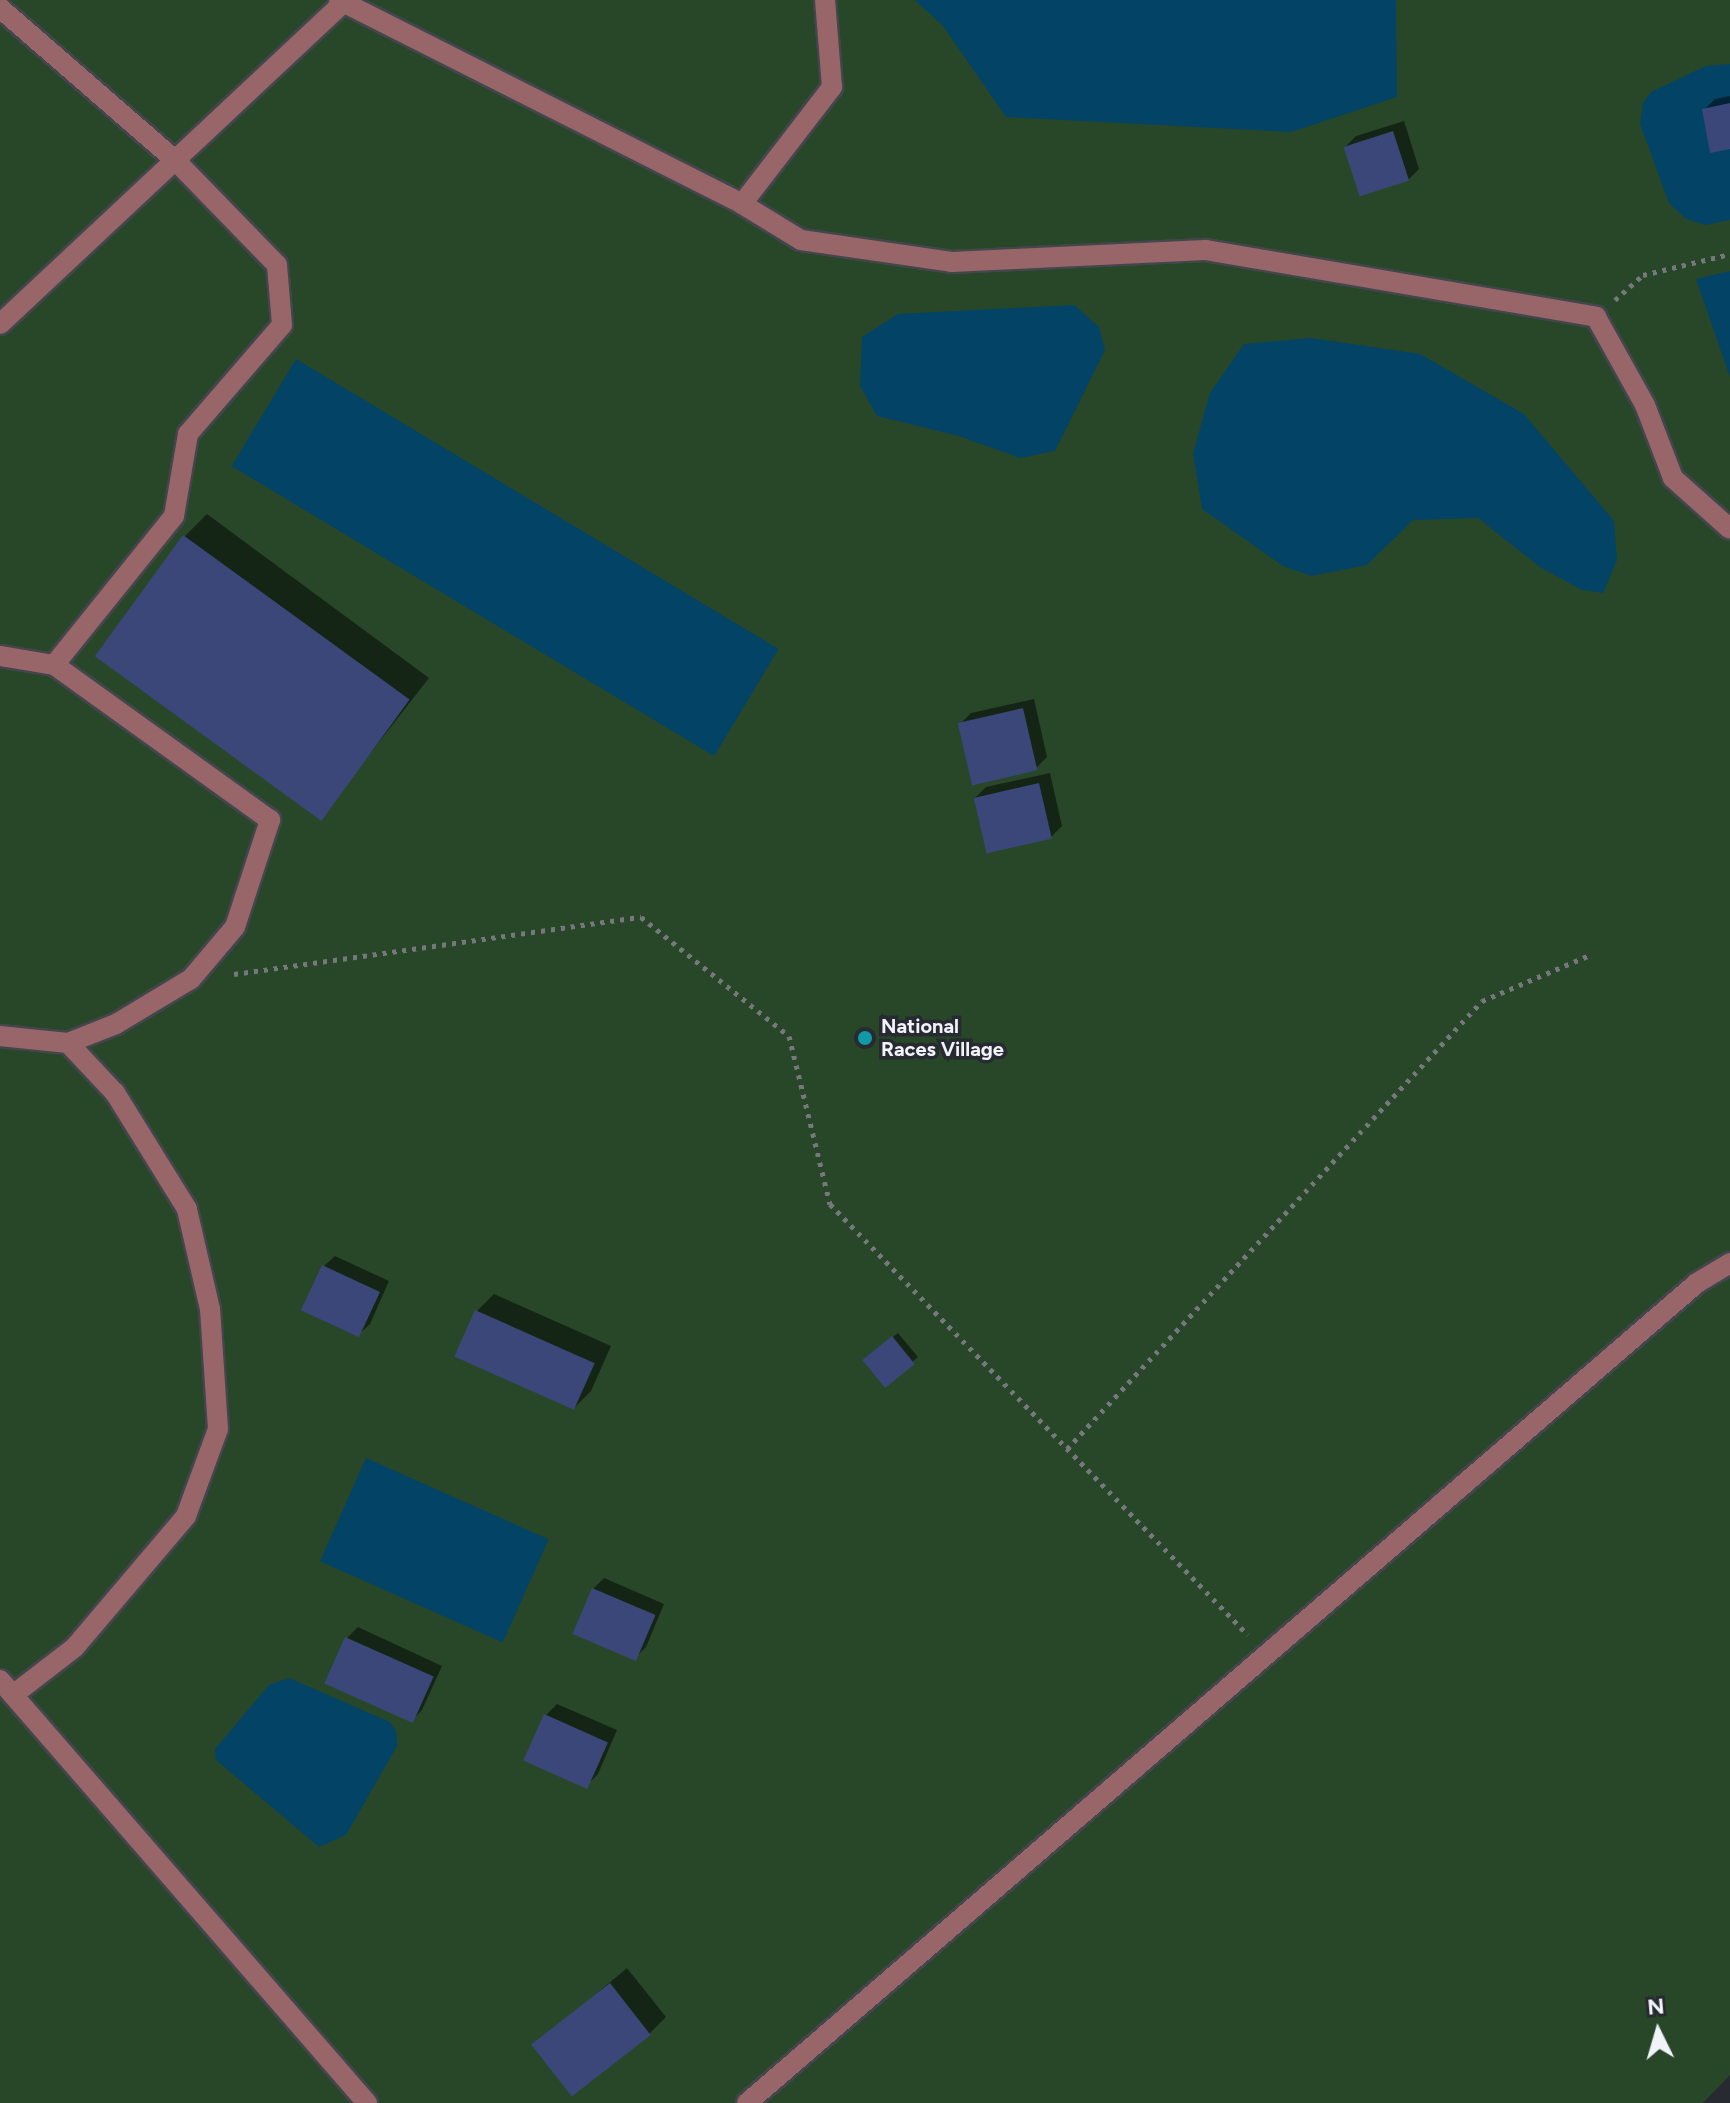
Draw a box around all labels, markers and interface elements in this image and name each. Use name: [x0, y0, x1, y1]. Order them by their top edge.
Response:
place label: National Races Village: [881, 1014, 1004, 1061]
marker: National Races Village: [856, 1029, 874, 1047]
north arrow: [1618, 1991, 1698, 2071]
text: N: [1646, 1992, 1666, 2021]

